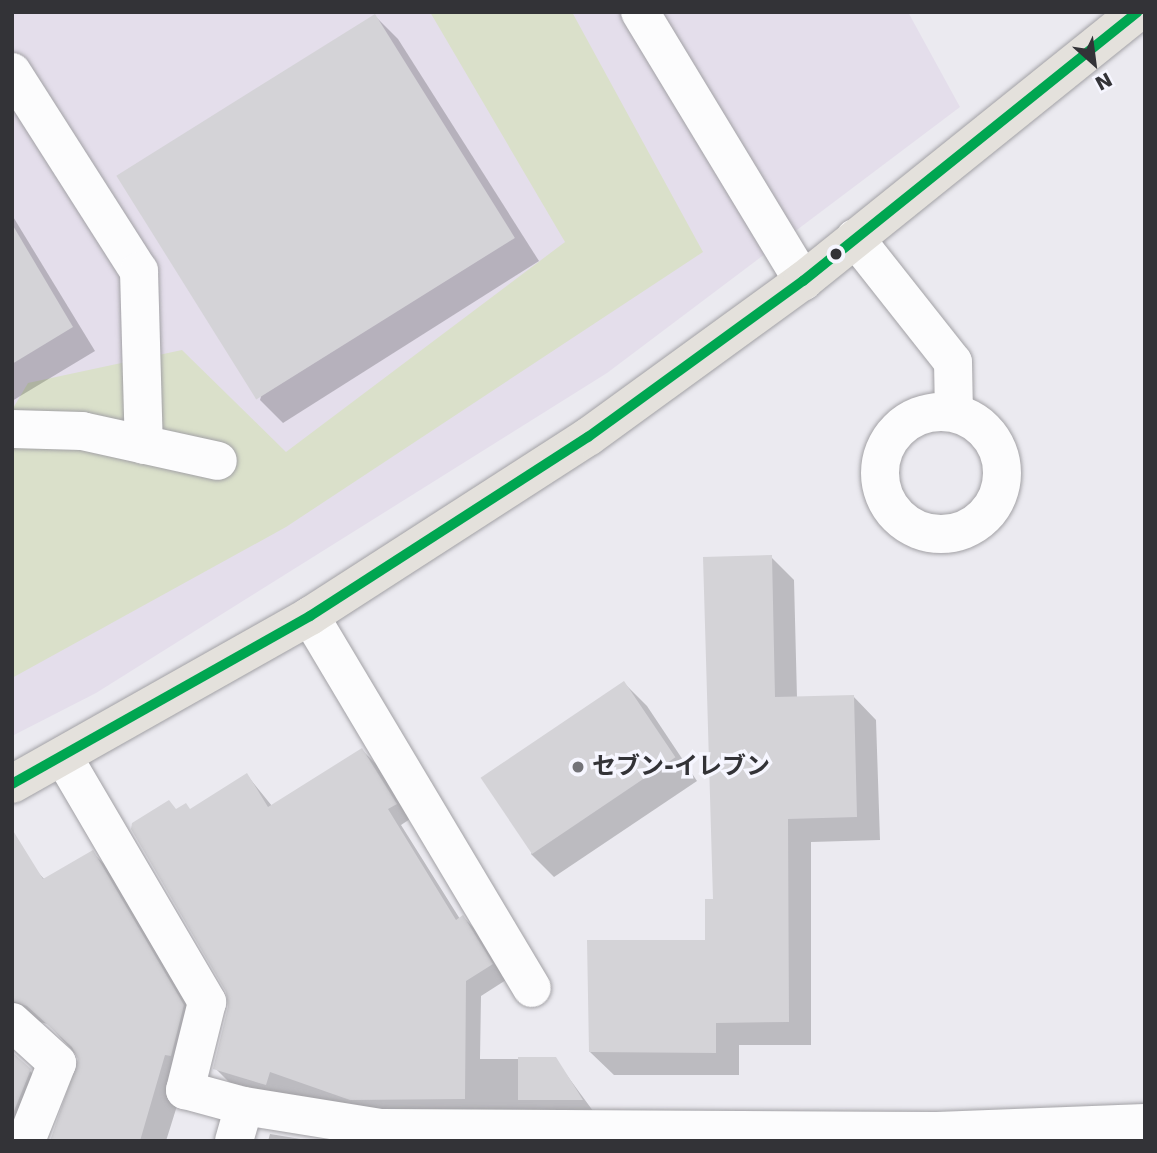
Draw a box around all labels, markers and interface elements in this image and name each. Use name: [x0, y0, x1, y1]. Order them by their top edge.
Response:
north arrow: [1059, 28, 1129, 98]
text: N: [1092, 68, 1116, 95]
unlabelled marker: [829, 247, 843, 261]
place label: セブン-イレブン: [592, 753, 770, 781]
marker: セブン-イレブン: [570, 759, 586, 775]

